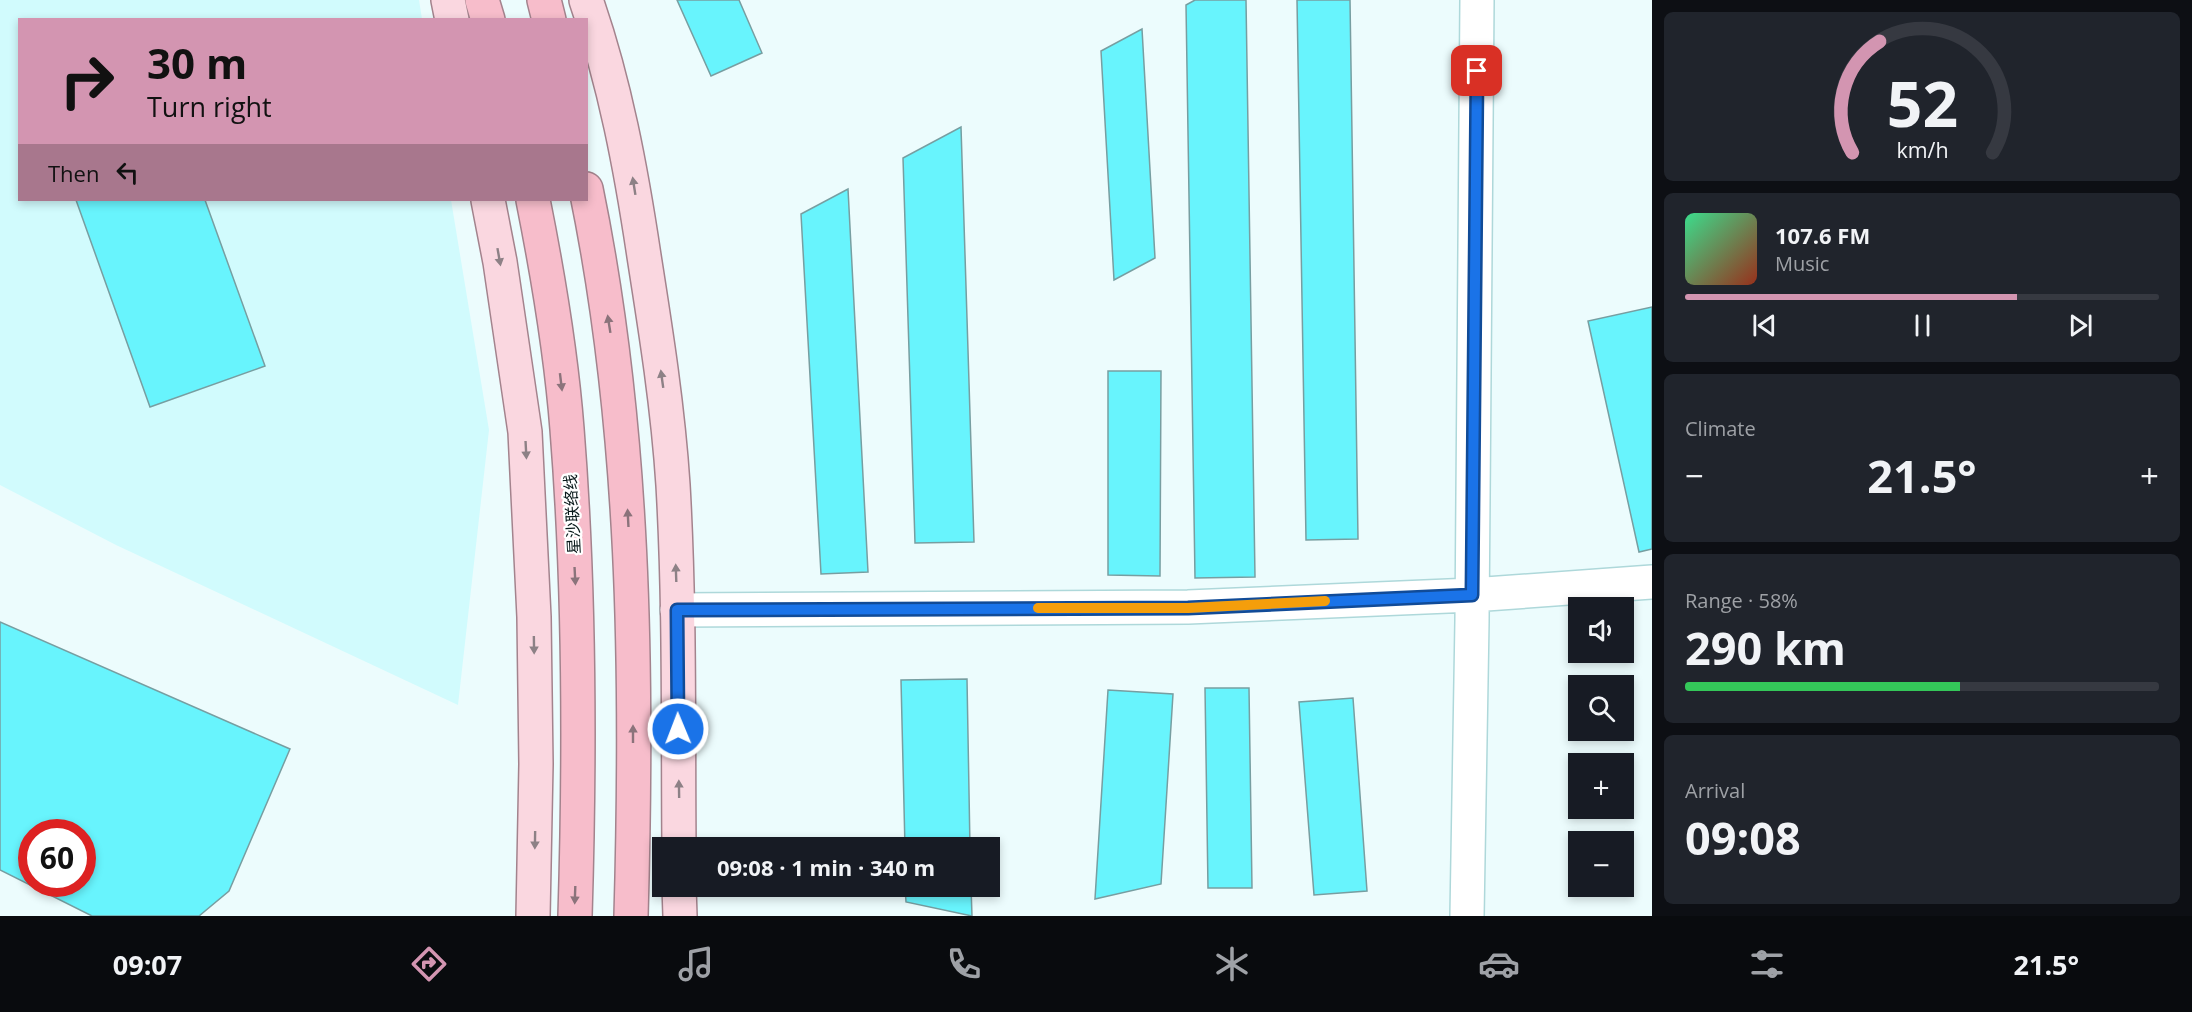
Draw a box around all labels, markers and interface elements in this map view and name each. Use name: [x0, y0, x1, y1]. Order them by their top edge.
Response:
text: 30 m: [147, 34, 247, 91]
icon: right: [48, 42, 126, 120]
pin: [1451, 45, 1502, 96]
icon: arrive: [1460, 54, 1493, 87]
text: 52: [1886, 61, 1958, 146]
text: Turn right: [147, 88, 272, 125]
text: km/h: [1896, 136, 1948, 165]
icon: left: [111, 156, 144, 189]
text: Then: [48, 158, 99, 188]
one-way arrow: [629, 176, 638, 195]
text: 107.6 FM: [1775, 220, 1870, 250]
one-way arrow: [495, 248, 504, 267]
text: Music: [1775, 250, 1829, 277]
icon: previous: [1748, 309, 1781, 342]
icon: pause: [1906, 309, 1939, 342]
icon: next: [2064, 309, 2097, 342]
one-way arrow: [604, 314, 613, 333]
one-way arrow: [658, 369, 667, 388]
one-way arrow: [556, 372, 566, 391]
text: Climate: [1685, 415, 1756, 442]
one-way arrow: [521, 441, 530, 460]
text: 21.5°: [1867, 445, 1977, 506]
text: −: [1685, 453, 1704, 498]
text: +: [2140, 453, 2159, 498]
street label: 星沙联络线: [559, 473, 585, 555]
one-way arrow: [624, 508, 633, 527]
one-way arrow: [671, 564, 680, 583]
one-way arrow: [571, 567, 580, 586]
text: Range · 58%: [1685, 587, 1798, 614]
map controls: [1568, 597, 1634, 897]
button: sound: [1568, 597, 1634, 663]
text: 290 km: [1685, 617, 1846, 678]
one-way arrow: [530, 635, 539, 654]
button: search: [1568, 675, 1634, 741]
position arrow: [646, 697, 710, 761]
one-way arrow: [628, 724, 638, 743]
button: +: [1568, 753, 1634, 819]
text: Arrival: [1685, 777, 1745, 804]
one-way arrow: [674, 780, 683, 799]
text: 09:08: [1685, 807, 1801, 868]
speed limit sign: 60: [18, 819, 96, 897]
one-way arrow: [530, 830, 539, 849]
button: −: [1568, 831, 1634, 897]
text: 09:08 · 1 min · 340 m: [717, 852, 935, 882]
one-way arrow: [571, 885, 580, 904]
icon: directions: [408, 943, 450, 985]
icon: music: [675, 943, 717, 985]
icon: phone: [943, 943, 985, 985]
icon: climate: [1211, 943, 1253, 985]
icon: car: [1478, 943, 1520, 985]
icon: filters: [1746, 943, 1788, 985]
text: 09:07: [113, 946, 182, 983]
text: 21.5°: [2014, 946, 2079, 983]

